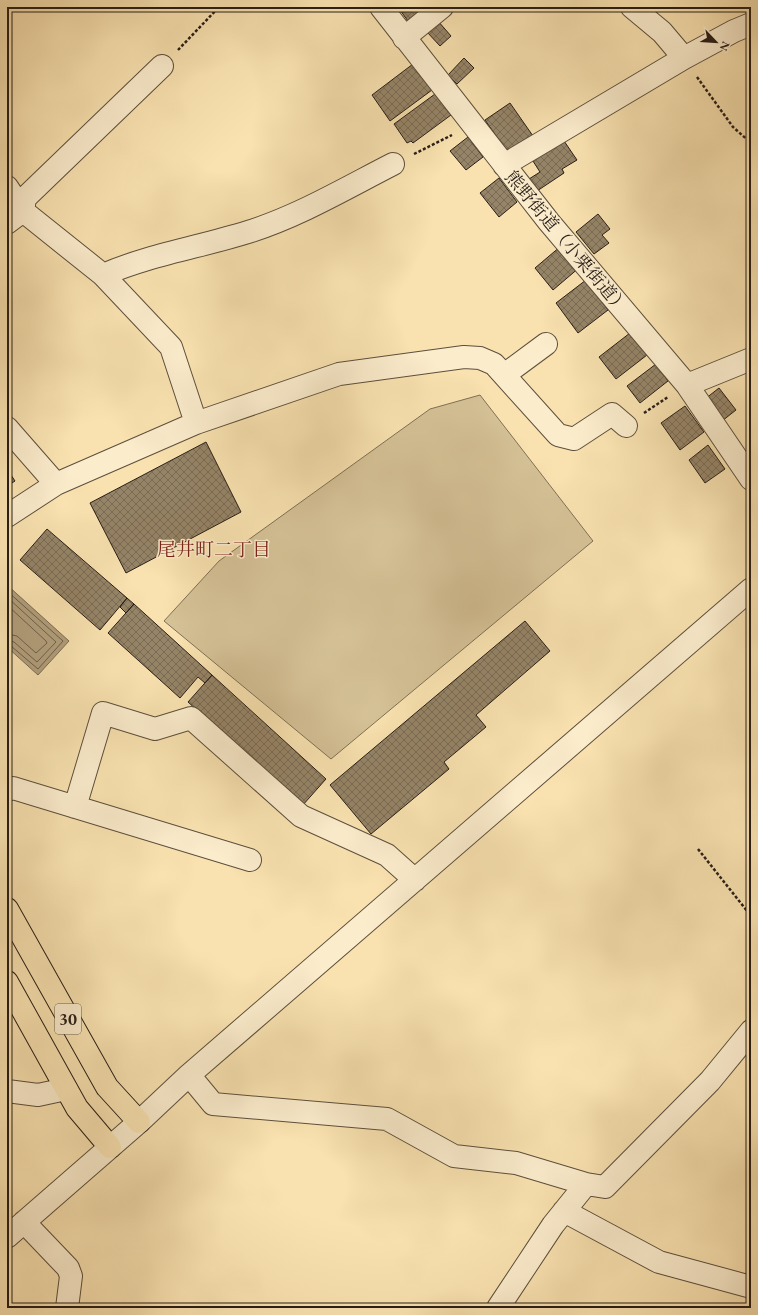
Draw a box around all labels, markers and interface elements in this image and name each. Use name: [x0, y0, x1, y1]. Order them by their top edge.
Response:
north arrow: [696, 22, 736, 62]
text: N: [717, 39, 733, 53]
street label: 熊野街道（小栗街道）: [500, 166, 634, 318]
district label: 尾井町二丁目: [157, 537, 271, 562]
road number: 30: [55, 1004, 81, 1034]

